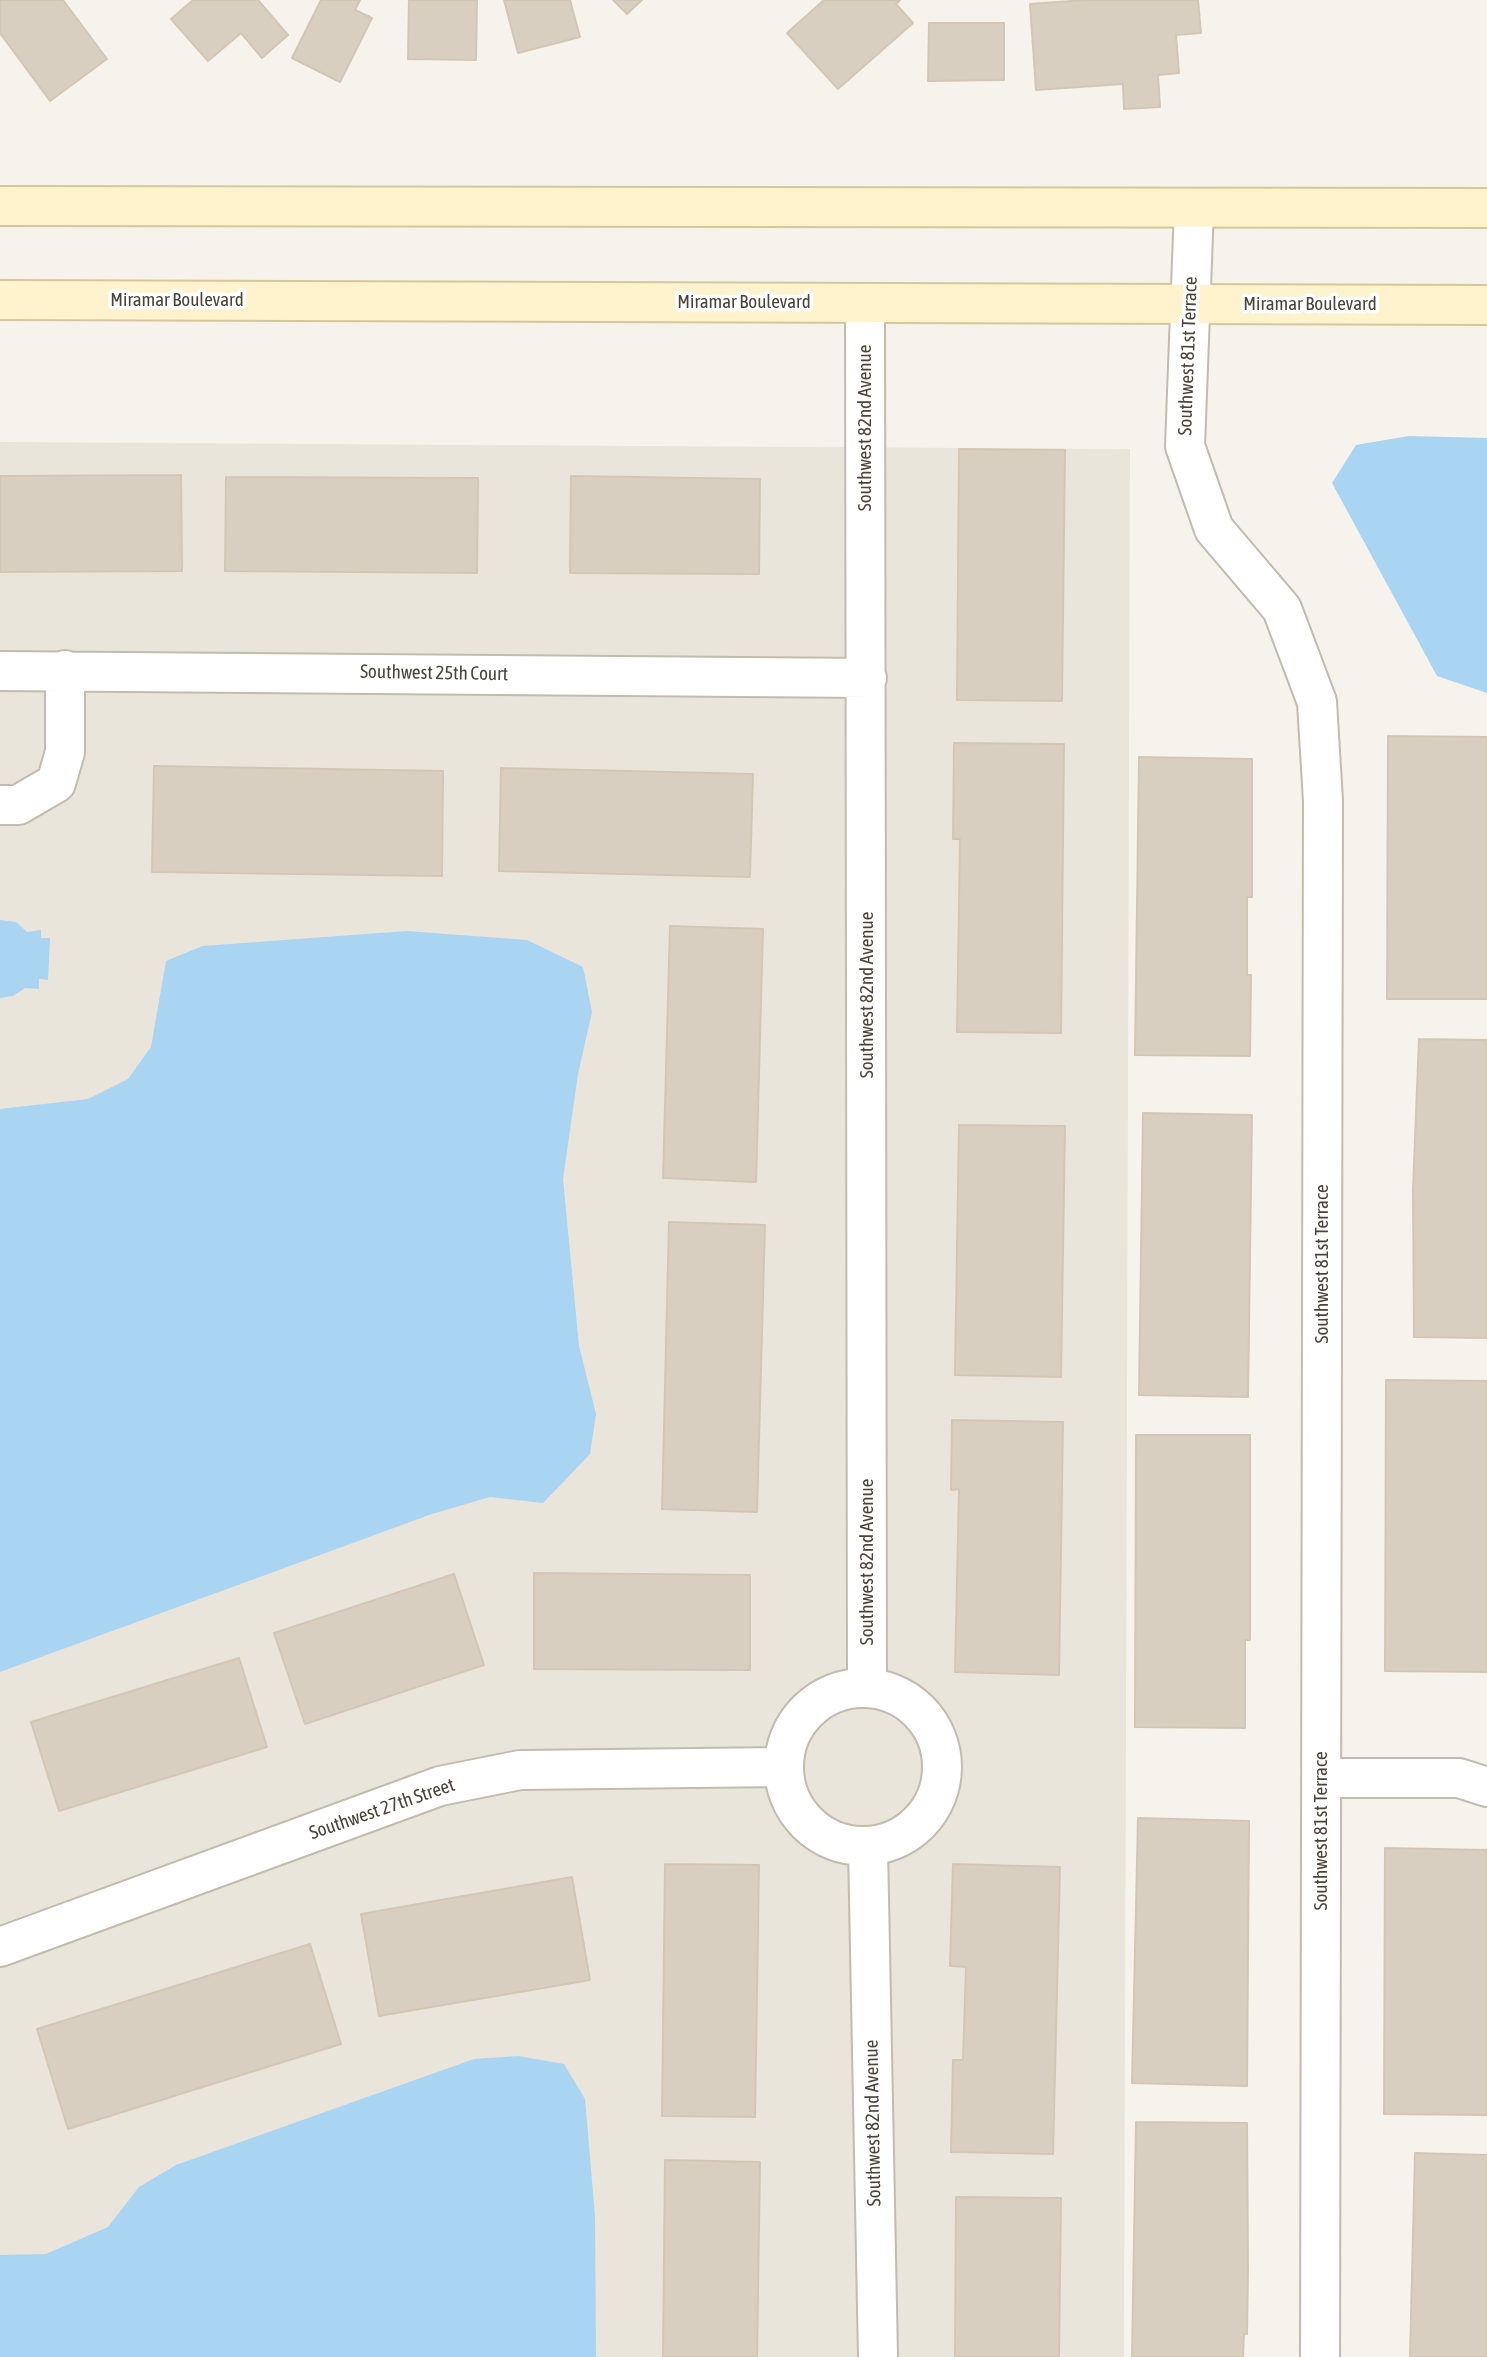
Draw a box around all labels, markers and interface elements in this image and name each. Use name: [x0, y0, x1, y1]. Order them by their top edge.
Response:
street label: Southwest 81st Terrace: [1174, 276, 1202, 436]
street label: Miramar Boulevard: [110, 289, 244, 311]
street label: Miramar Boulevard: [677, 291, 811, 313]
street label: Miramar Boulevard: [1243, 293, 1377, 315]
street label: Southwest 82nd Avenue: [854, 345, 876, 511]
street label: Southwest 25th Court: [360, 660, 508, 686]
street label: Southwest 82nd Avenue: [856, 912, 878, 1078]
street label: Southwest 81st Terrace: [1311, 1184, 1333, 1344]
street label: Southwest 82nd Avenue: [856, 1479, 878, 1645]
street label: Southwest 81st Terrace: [1310, 1751, 1332, 1911]
street label: Southwest 27th Street: [306, 1773, 458, 1845]
street label: Southwest 82nd Avenue: [860, 2040, 886, 2206]

